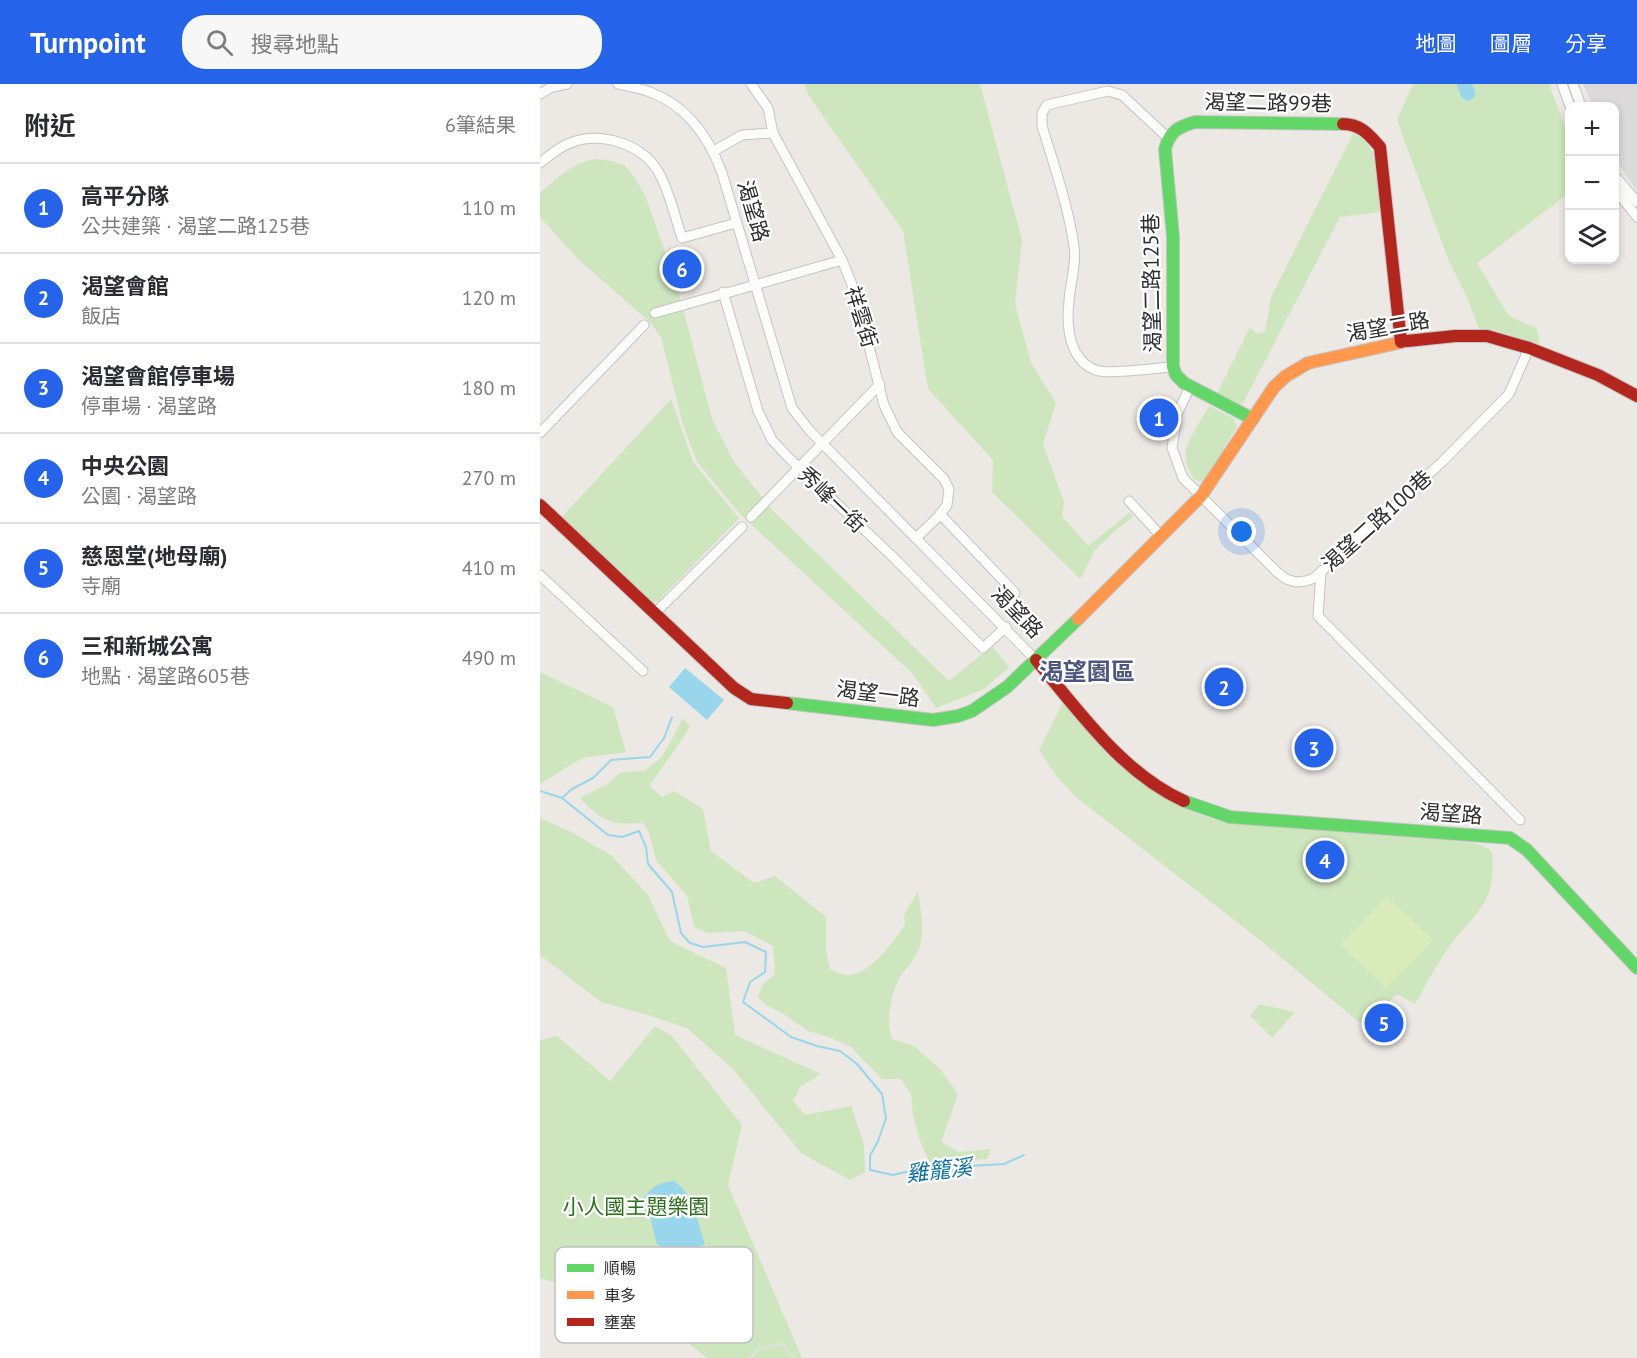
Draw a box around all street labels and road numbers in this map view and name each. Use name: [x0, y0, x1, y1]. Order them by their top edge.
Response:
street label: 渴望二路99巷: [1204, 88, 1332, 117]
street label: 渴望路: [732, 177, 775, 245]
street label: 渴望二路125巷: [1137, 213, 1166, 353]
street label: 祥雲街: [839, 283, 884, 351]
street label: 渴望二路: [1344, 306, 1432, 347]
street label: 秀峰一街: [793, 461, 872, 539]
street label: 渴望二路100巷: [1316, 464, 1437, 577]
street label: 渴望路: [986, 580, 1049, 644]
street label: 渴望一路: [835, 675, 921, 712]
street label: 渴望路: [1419, 798, 1483, 829]

